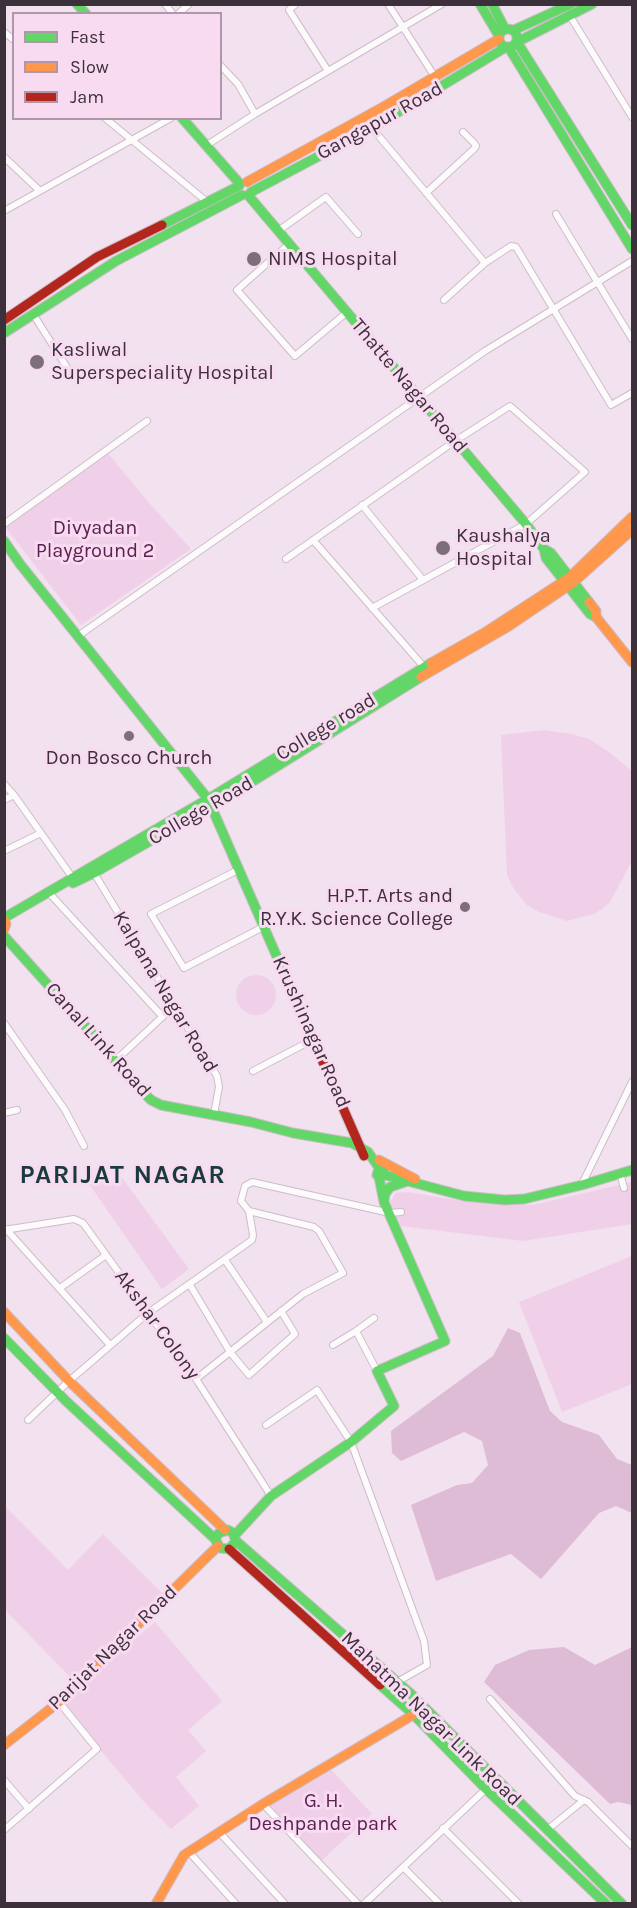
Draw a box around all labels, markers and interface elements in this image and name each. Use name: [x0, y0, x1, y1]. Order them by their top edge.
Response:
legend: [12, 12, 222, 120]
text: Fast: [70, 26, 105, 48]
text: Slow: [70, 56, 109, 78]
street label: Gangapur Road: [313, 77, 447, 165]
text: Jam: [70, 86, 104, 108]
place label: NIMS Hospital: [268, 247, 398, 271]
marker: NIMS Hospital: [245, 250, 263, 268]
street label: Thatte Nagar Road: [346, 314, 472, 458]
place label: Kasliwal Superspeciality Hospital: [51, 338, 274, 385]
marker: Kasliwal Superspeciality Hospital: [28, 353, 46, 371]
park label: Divyadan Playground 2: [36, 516, 154, 563]
place label: Kaushalya Hospital: [456, 524, 551, 571]
marker: Kaushalya Hospital: [434, 539, 452, 557]
street label: College road: [272, 688, 380, 766]
marker: Don Bosco Church: [122, 729, 136, 743]
place label: Don Bosco Church: [46, 746, 212, 770]
street label: College Road: [144, 771, 258, 851]
place label: H.P.T. Arts and R.Y.K. Science College: [260, 884, 453, 931]
marker: H.P.T. Arts and R.Y.K. Science College: [458, 900, 472, 914]
street label: Kalpana Nagar Road: [107, 907, 223, 1077]
street label: Krushinagar Road: [267, 952, 355, 1112]
street label: Canal Link Road: [40, 978, 156, 1102]
district label: PARIJAT NAGAR: [20, 1160, 226, 1192]
street label: Akshar Colony: [109, 1266, 205, 1384]
street label: Parijat Nagar Road: [44, 1580, 182, 1716]
street label: Mahatma Nagar Link Road: [336, 1627, 526, 1811]
park label: G. H. Deshpande park: [249, 1789, 397, 1836]

